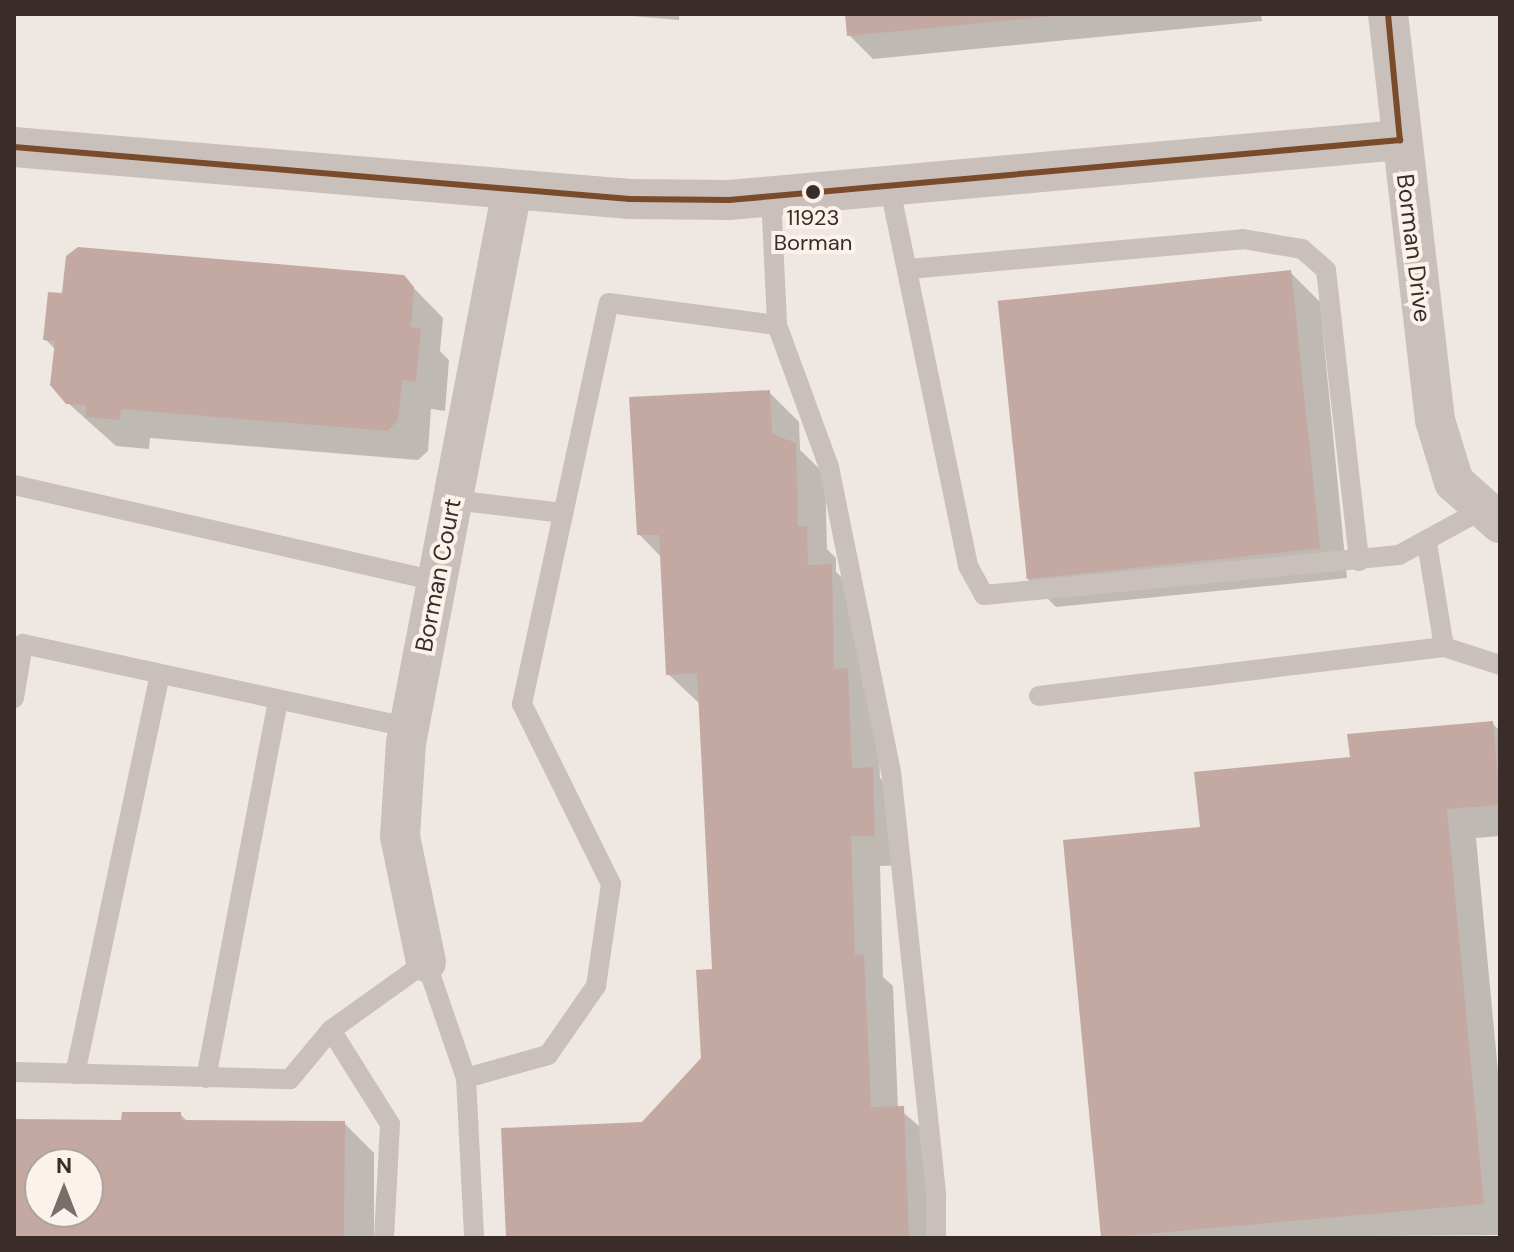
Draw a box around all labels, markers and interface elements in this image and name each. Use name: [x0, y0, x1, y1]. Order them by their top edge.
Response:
street label: Borman Drive: [1391, 172, 1437, 324]
marker: 11923 Borman: [805, 184, 821, 200]
place label: 11923 Borman: [774, 204, 852, 256]
street label: Borman Court: [409, 496, 467, 654]
north arrow: [24, 1148, 104, 1228]
text: N: [56, 1151, 72, 1180]

